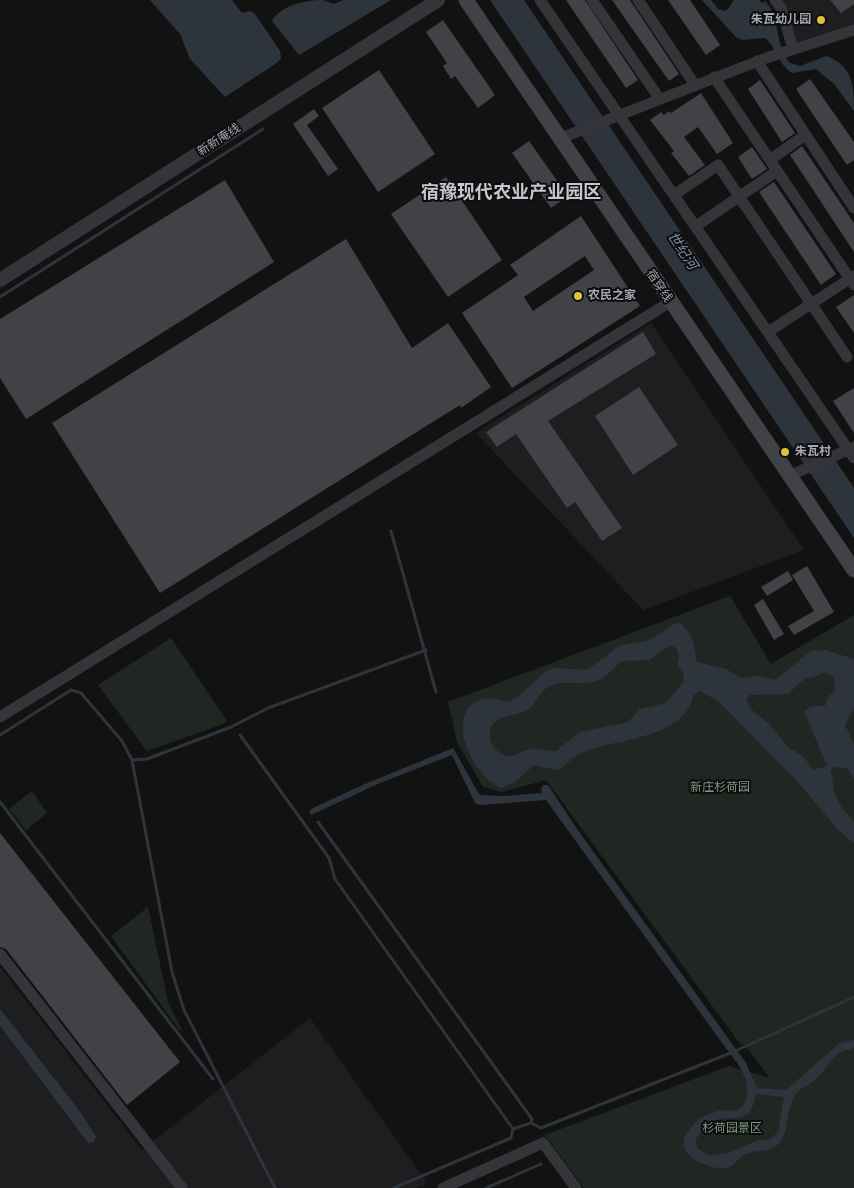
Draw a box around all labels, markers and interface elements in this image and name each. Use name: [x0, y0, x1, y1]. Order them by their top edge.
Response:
place label: 朱瓦幼儿园: [751, 13, 811, 27]
marker: 朱瓦幼儿园: [815, 14, 827, 26]
street label: 新新庵线: [195, 121, 243, 159]
district label: 宿豫现代农业产业园区: [421, 182, 601, 204]
water label: 世纪河: [663, 229, 701, 273]
street label: 宿穿线: [643, 267, 675, 305]
place label: 农民之家: [588, 289, 636, 303]
marker: 农民之家: [572, 290, 584, 302]
place label: 朱瓦村: [795, 445, 831, 459]
marker: 朱瓦村: [779, 446, 791, 458]
park label: 新庄杉荷园: [690, 781, 750, 795]
park label: 杉荷园景区: [702, 1122, 762, 1136]

